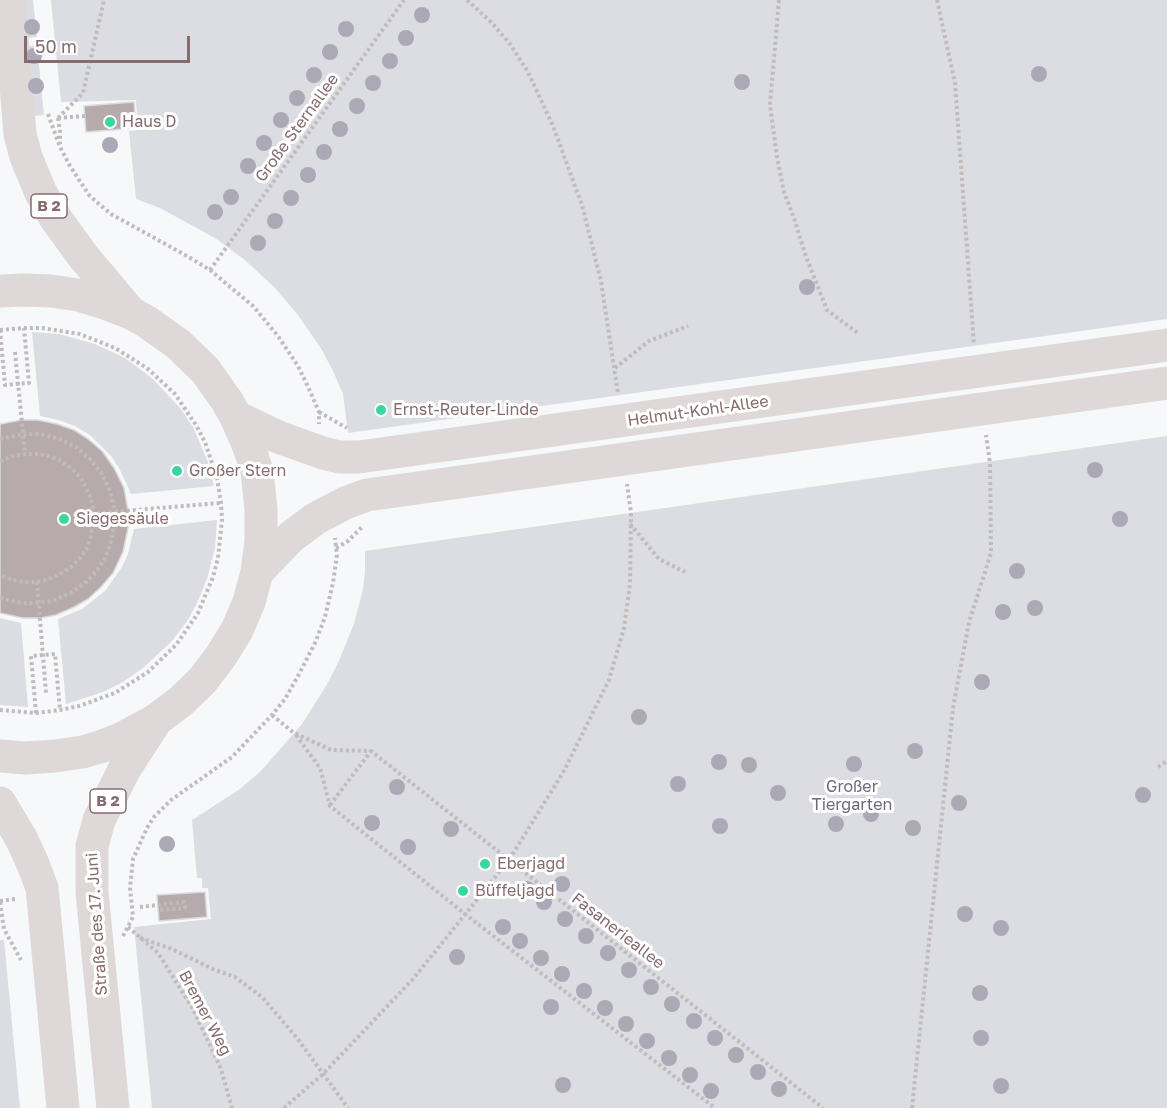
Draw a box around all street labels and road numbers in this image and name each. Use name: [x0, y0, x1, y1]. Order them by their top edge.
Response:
street label: Große Sternallee: [251, 70, 343, 186]
road number: B 2: [31, 194, 67, 218]
street label: Helmut-Kohl-Allee: [626, 392, 770, 430]
road number: B 2: [90, 789, 126, 813]
street label: Straße des 17. Juni: [82, 852, 112, 996]
street label: Fasanerieallee: [568, 889, 668, 973]
street label: Bremer Weg: [175, 967, 235, 1059]

